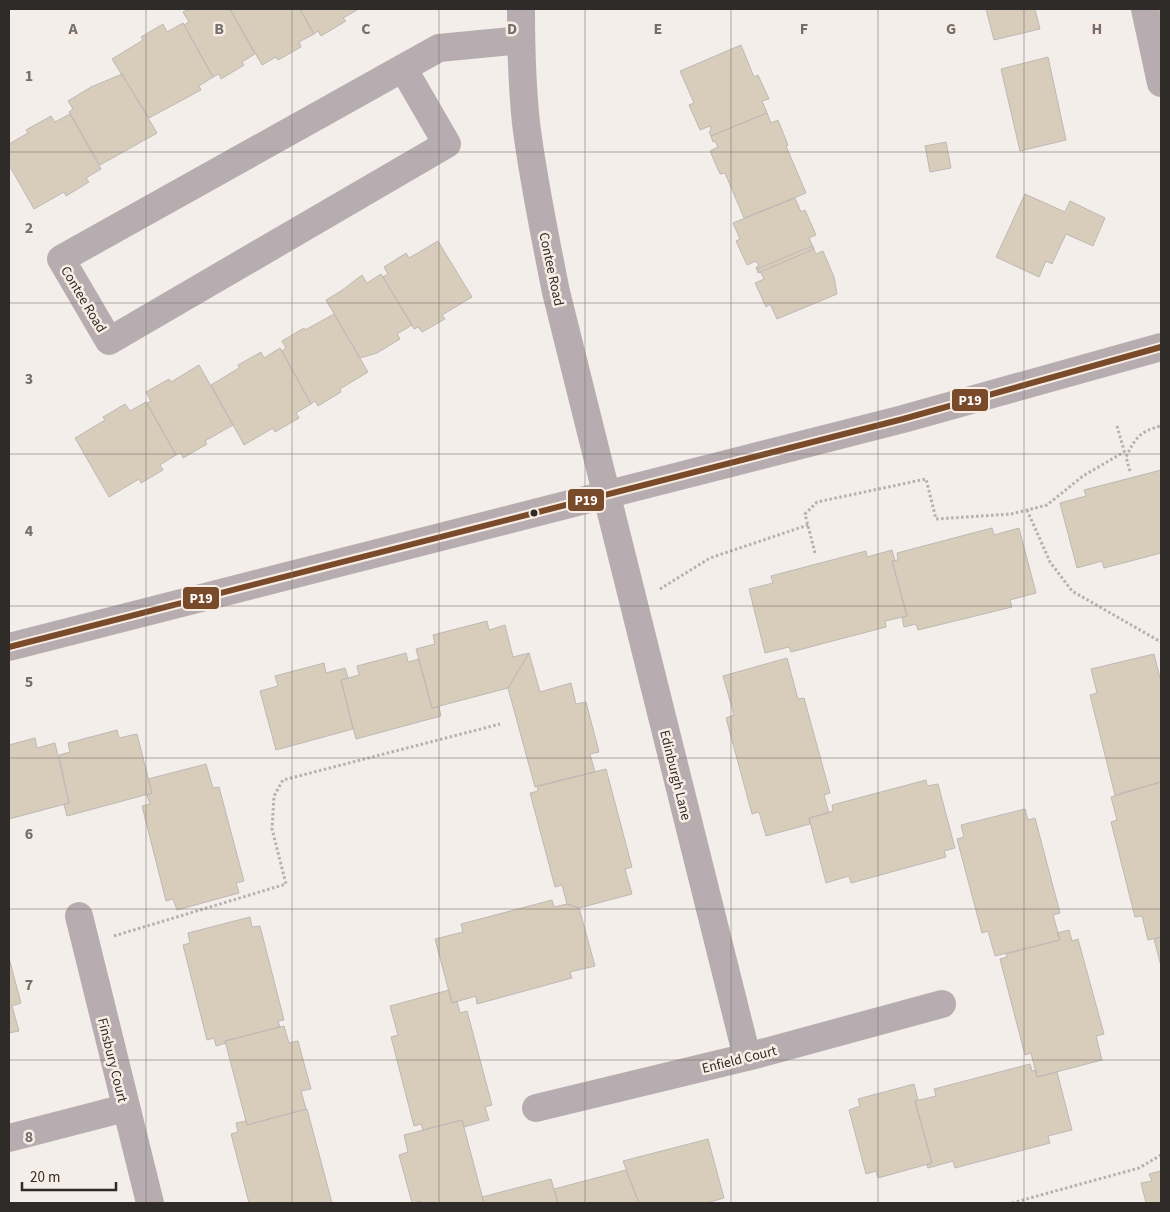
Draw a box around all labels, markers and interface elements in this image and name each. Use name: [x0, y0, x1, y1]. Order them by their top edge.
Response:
text: A: [67, 18, 78, 40]
text: B: [214, 18, 224, 40]
text: C: [361, 18, 371, 40]
text: D: [507, 18, 517, 40]
text: E: [654, 18, 662, 40]
text: F: [800, 18, 808, 40]
text: G: [946, 18, 956, 40]
text: H: [1092, 18, 1102, 40]
text: 1: [25, 65, 33, 87]
text: 2: [25, 217, 33, 239]
street label: Contee Road: [533, 231, 569, 308]
street label: Contee Road: [55, 262, 111, 337]
text: 3: [25, 368, 33, 390]
line badge: P19: [951, 388, 989, 412]
text: P19: [958, 391, 982, 411]
line badge: P19: [567, 488, 605, 512]
text: P19: [574, 491, 598, 511]
unlabelled marker: [529, 508, 539, 518]
text: 4: [25, 520, 34, 542]
line badge: P19: [182, 586, 220, 610]
text: P19: [189, 589, 213, 609]
text: 5: [25, 671, 33, 693]
street label: Edinburgh Lane: [654, 728, 696, 822]
text: 6: [25, 823, 33, 845]
text: 7: [25, 974, 33, 996]
street label: Finsbury Court: [92, 1016, 132, 1105]
street label: Enfield Court: [700, 1041, 779, 1079]
text: 8: [25, 1126, 33, 1148]
scale bar: [22, 1160, 116, 1192]
text: 20 m: [30, 1167, 60, 1188]

